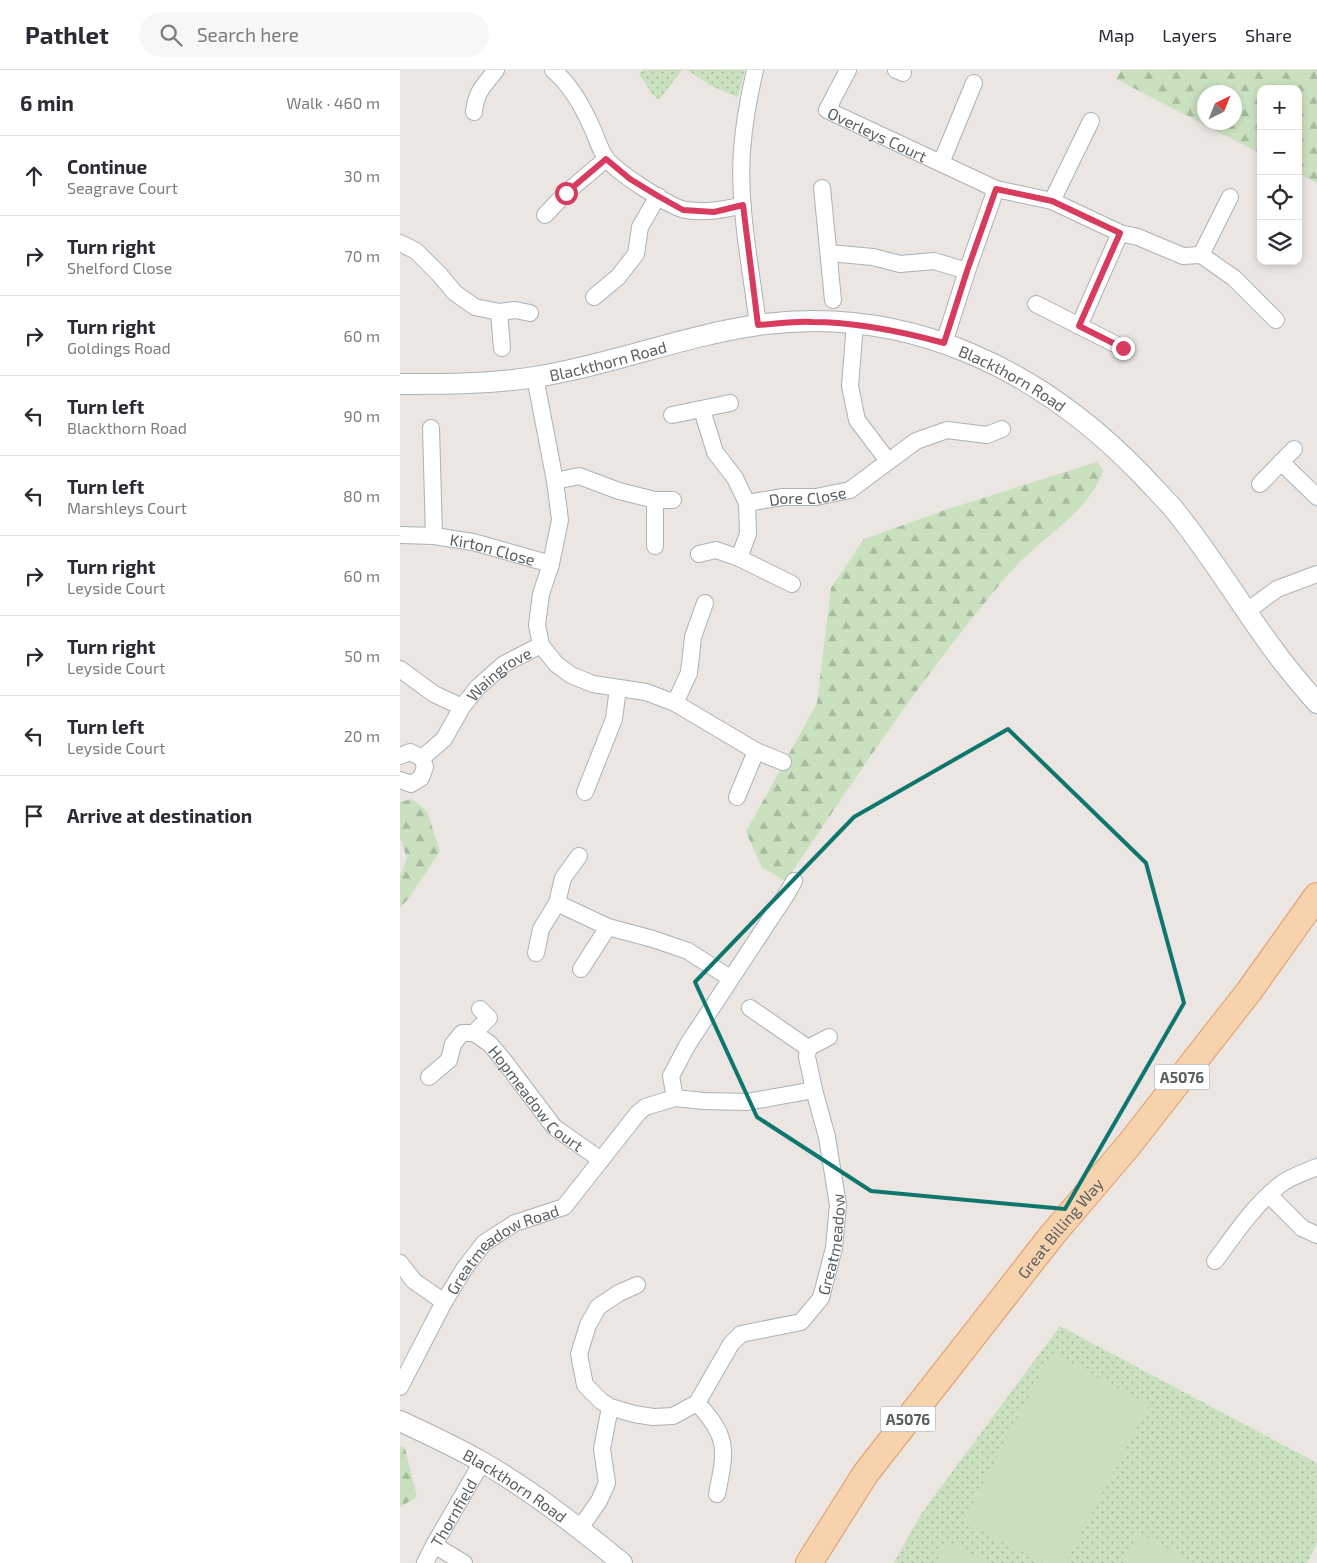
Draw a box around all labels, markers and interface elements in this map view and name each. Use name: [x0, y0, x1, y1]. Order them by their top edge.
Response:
search box: [139, 12, 489, 57]
text: Pathlet: [25, 20, 109, 49]
icon: search: [157, 21, 185, 49]
text: Search here: [197, 23, 299, 46]
text: Map: [1098, 24, 1134, 46]
text: Layers: [1162, 24, 1217, 46]
text: Share: [1245, 24, 1292, 46]
north arrow: [1197, 85, 1242, 130]
map controls: [1257, 85, 1302, 265]
button: +: [1257, 85, 1302, 130]
text: 6 min: [20, 90, 74, 115]
text: Walk · 460 m: [286, 93, 380, 112]
street label: Overleys Court: [825, 102, 930, 165]
button: −: [1257, 130, 1302, 175]
text: Continue: [67, 155, 147, 178]
icon: ahead: [20, 162, 48, 190]
text: 30 m: [344, 166, 380, 185]
button: locate: [1257, 175, 1302, 220]
text: Seagrave Court: [67, 178, 178, 197]
route start: [555, 182, 578, 205]
button: layers: [1257, 220, 1302, 265]
text: Turn right: [67, 235, 155, 258]
icon: right: [20, 242, 48, 270]
text: 70 m: [345, 246, 380, 265]
text: Shelford Close: [67, 258, 172, 277]
text: Turn right: [67, 315, 155, 338]
icon: right: [20, 322, 48, 350]
text: 60 m: [344, 326, 380, 345]
street label: Blackthorn Road: [548, 336, 668, 384]
route end: [1112, 337, 1135, 360]
text: Goldings Road: [67, 338, 171, 357]
street label: Blackthorn Road: [956, 340, 1070, 415]
text: Turn left: [67, 395, 144, 418]
icon: left: [20, 402, 48, 430]
text: 90 m: [344, 406, 380, 425]
text: Blackthorn Road: [67, 418, 187, 437]
text: Turn left: [67, 475, 144, 498]
icon: left: [20, 482, 48, 510]
street label: Dore Close: [767, 482, 848, 509]
text: 80 m: [343, 486, 380, 505]
text: Marshleys Court: [67, 498, 187, 517]
street label: Kirton Close: [449, 529, 538, 569]
text: Turn right: [67, 555, 155, 578]
icon: right: [20, 562, 48, 590]
text: 60 m: [344, 566, 380, 585]
text: Leyside Court: [67, 578, 165, 597]
text: Turn right: [67, 635, 155, 658]
icon: right: [20, 642, 48, 670]
street label: Waingrove: [462, 642, 534, 704]
text: 50 m: [344, 646, 380, 665]
text: Leyside Court: [67, 658, 165, 677]
text: Turn left: [67, 715, 144, 738]
icon: left: [20, 722, 48, 750]
text: 20 m: [344, 726, 380, 745]
text: Leyside Court: [67, 738, 165, 757]
icon: arrive: [20, 802, 48, 830]
text: Arrive at destination: [67, 804, 252, 827]
street label: Hopmeadow Court: [485, 1041, 588, 1154]
road number: A5076: [1154, 1064, 1210, 1090]
street label: Great Billing Way: [1013, 1173, 1107, 1282]
street label: Greatmeadow: [813, 1192, 848, 1297]
street label: Greatmeadow Road: [442, 1200, 561, 1298]
road number: A5076: [880, 1406, 936, 1432]
street label: Blackthorn Road: [460, 1444, 571, 1526]
street label: Thornfield: [426, 1475, 480, 1550]

